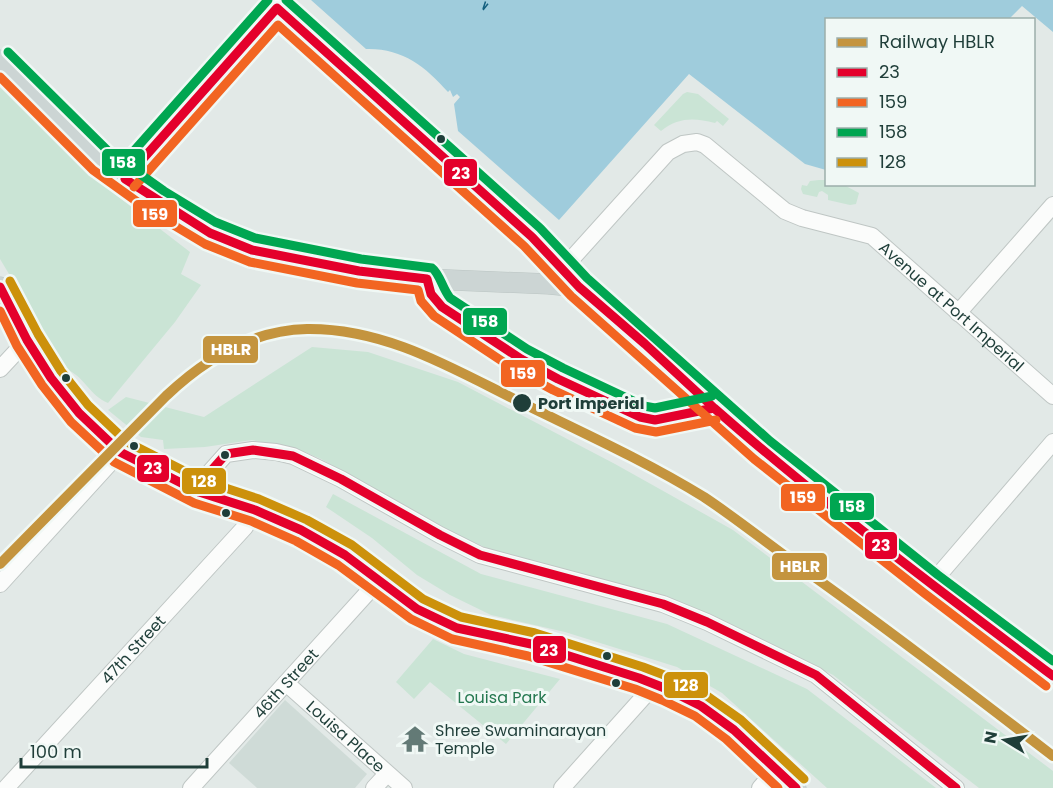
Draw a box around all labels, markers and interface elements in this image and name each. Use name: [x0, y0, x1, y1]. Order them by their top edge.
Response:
legend: [825, 18, 1035, 186]
text: Railway HBLR: [879, 29, 995, 54]
text: 23: [879, 59, 900, 84]
text: 159: [879, 89, 907, 114]
text: 158: [879, 119, 907, 144]
unlabelled marker: [435, 133, 447, 145]
line badge: 158: [101, 148, 146, 177]
text: 128: [879, 149, 906, 174]
text: 158: [110, 151, 136, 174]
line badge: 23: [443, 158, 478, 187]
text: 23: [452, 162, 470, 185]
line badge: 159: [132, 199, 178, 228]
text: 159: [142, 203, 168, 226]
street label: Avenue at Port Imperial: [874, 236, 1029, 377]
line badge: 158: [462, 307, 508, 336]
text: 158: [472, 310, 498, 333]
line badge: HBLR: [202, 335, 259, 364]
text: HBLR: [211, 338, 251, 361]
line badge: 159: [500, 359, 546, 388]
text: 159: [510, 362, 536, 385]
unlabelled marker: [60, 372, 72, 384]
marker: Port Imperial: [511, 392, 533, 414]
place label: Port Imperial: [538, 392, 644, 415]
unlabelled marker: [128, 440, 140, 452]
unlabelled marker: [219, 449, 231, 461]
line badge: 23: [136, 454, 170, 483]
text: 23: [144, 457, 162, 480]
line badge: 128: [181, 467, 227, 495]
text: 128: [191, 470, 217, 493]
line badge: 159: [780, 483, 826, 512]
text: 159: [790, 486, 816, 509]
line badge: 158: [829, 492, 875, 521]
text: 158: [839, 495, 865, 518]
unlabelled marker: [220, 507, 232, 519]
line badge: 23: [864, 531, 898, 560]
text: 23: [872, 534, 890, 557]
line badge: HBLR: [771, 552, 828, 581]
text: HBLR: [780, 555, 820, 578]
street label: 47th Street: [95, 610, 171, 689]
line badge: 23: [532, 635, 567, 664]
text: 23: [540, 639, 558, 662]
street label: 46th Street: [248, 643, 324, 724]
unlabelled marker: [601, 650, 613, 662]
line badge: 128: [663, 671, 709, 699]
text: 128: [673, 674, 699, 697]
unlabelled marker: [610, 677, 622, 689]
park label: Louisa Park: [457, 686, 547, 709]
street label: Louisa Place: [301, 695, 390, 778]
north arrow: [975, 710, 1035, 770]
place label: Shree Swaminarayan Temple: [435, 719, 606, 760]
temple icon: Shree Swaminarayan Temple: [400, 724, 430, 754]
text: N: [978, 729, 1003, 745]
scale bar: [21, 731, 207, 769]
text: 100 m: [30, 739, 82, 764]

